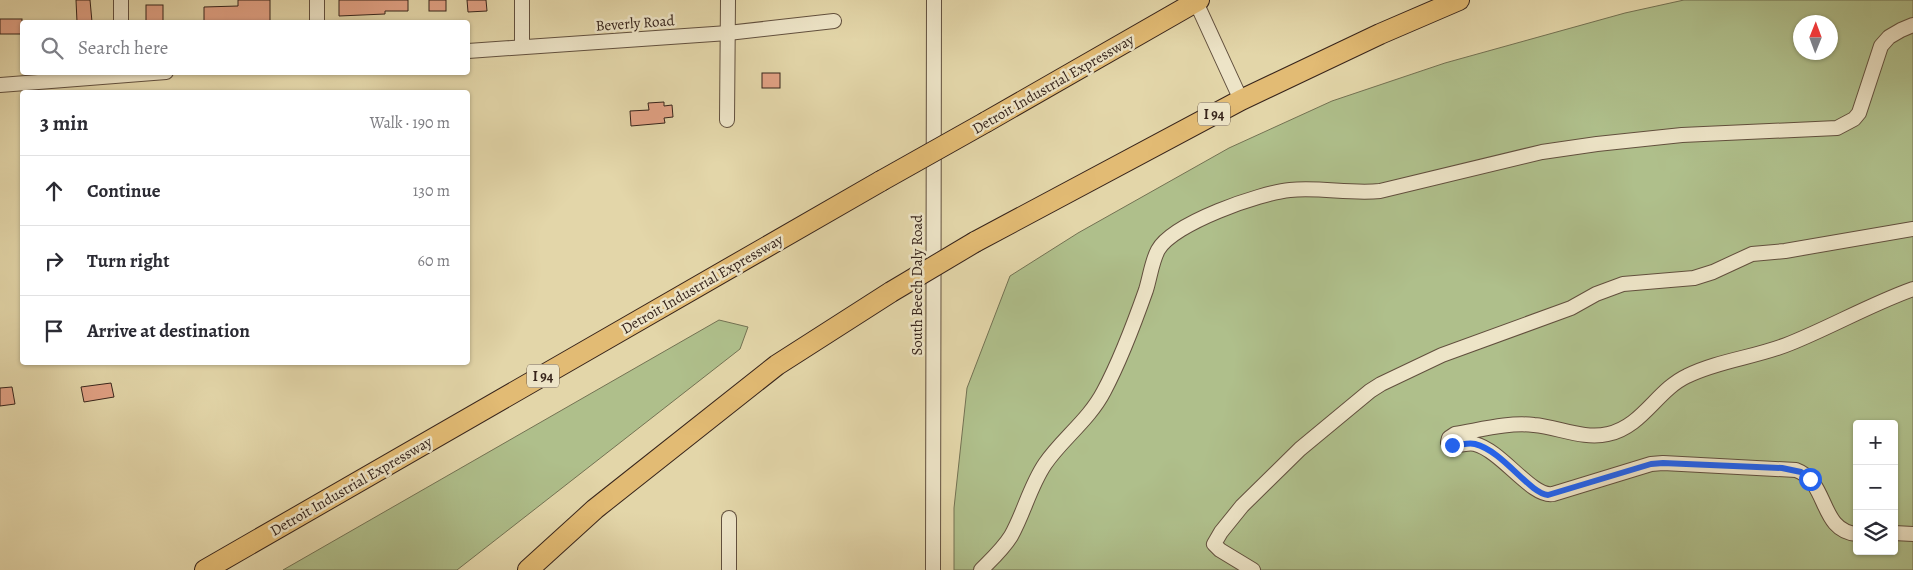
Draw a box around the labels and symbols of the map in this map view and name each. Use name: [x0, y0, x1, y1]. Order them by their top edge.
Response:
street label: Beverly Road: [595, 10, 676, 36]
north arrow: [1793, 15, 1838, 60]
street label: Detroit Industrial Expressway: [968, 29, 1138, 139]
road number: I 94: [1198, 102, 1230, 126]
street label: South Beech Daly Road: [907, 214, 927, 355]
street label: Detroit Industrial Expressway: [617, 229, 787, 339]
road number: I 94: [527, 364, 559, 388]
street label: Detroit Industrial Expressway: [266, 431, 436, 541]
route end: [1441, 434, 1464, 457]
route start: [1799, 468, 1822, 491]

